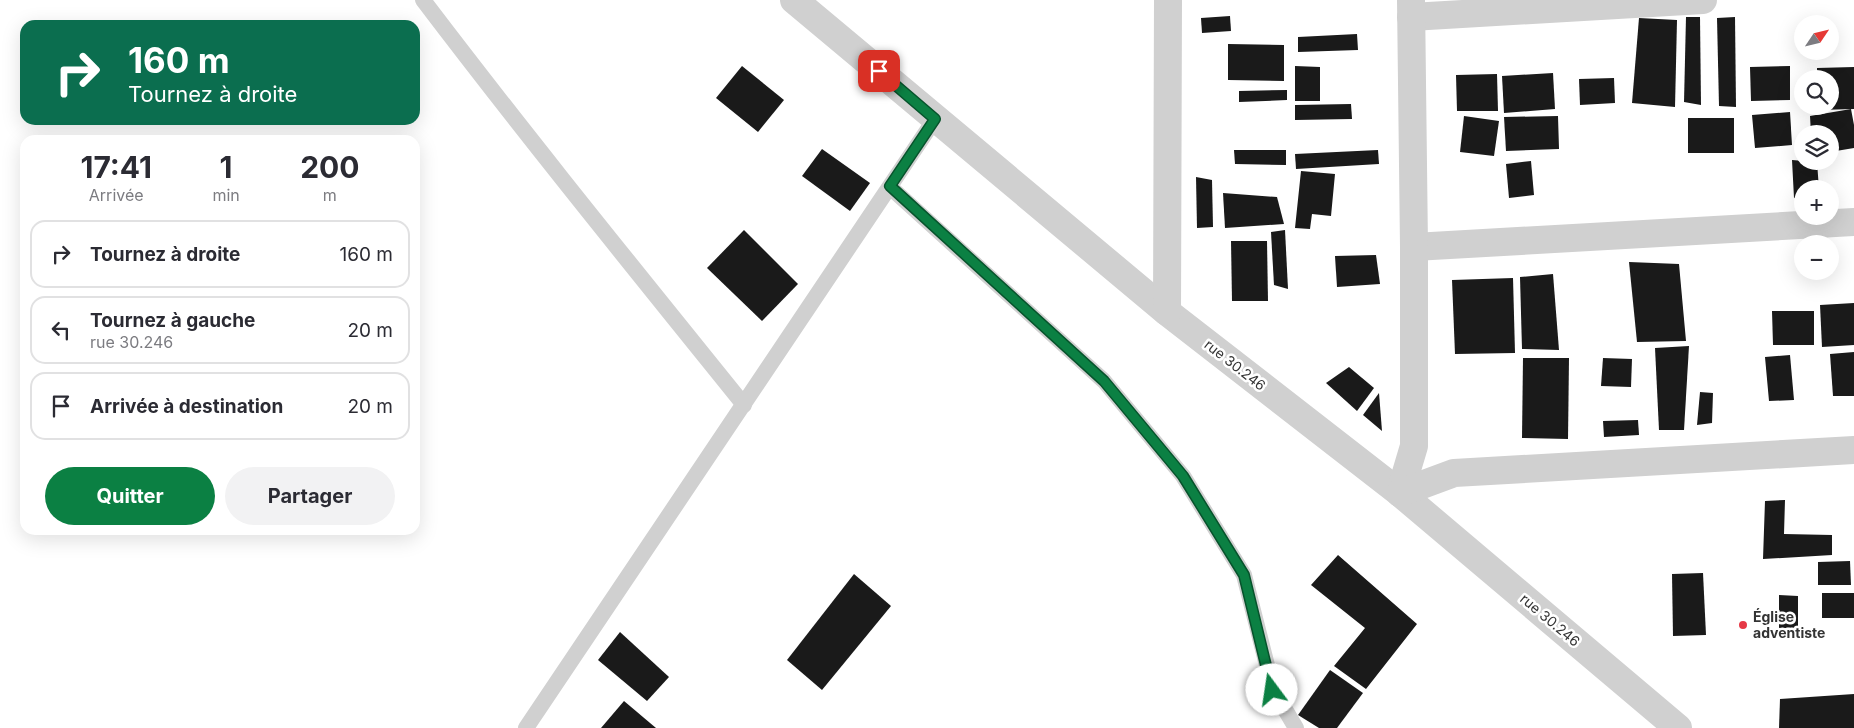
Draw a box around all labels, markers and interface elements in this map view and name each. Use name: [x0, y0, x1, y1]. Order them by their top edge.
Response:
north arrow: [1794, 15, 1839, 60]
map controls: [1794, 15, 1839, 280]
text: 160 m: [128, 39, 230, 81]
icon: right: [45, 40, 110, 105]
pin: [858, 50, 900, 92]
icon: arrive: [865, 57, 893, 85]
button: search: [1794, 70, 1839, 115]
text: Tournez à droite: [128, 81, 297, 107]
button: layers: [1794, 125, 1839, 170]
text: 17:41: [80, 149, 152, 185]
text: 1: [220, 149, 233, 185]
text: 200: [300, 149, 360, 185]
button: +: [1794, 180, 1839, 225]
text: Arrivée: [89, 185, 144, 205]
text: min: [212, 185, 240, 205]
text: m: [323, 185, 337, 205]
button: −: [1794, 235, 1839, 280]
icon: right: [47, 240, 75, 268]
text: Tournez à droite: [90, 243, 240, 266]
text: 160 m: [340, 243, 393, 266]
text: Tournez à gauche: [90, 309, 255, 332]
icon: left: [47, 316, 75, 344]
text: 20 m: [347, 319, 393, 342]
text: rue 30.246: [90, 332, 173, 352]
street label: rue 30.246: [1201, 335, 1269, 394]
icon: arrive: [47, 392, 75, 420]
text: Arrivée à destination: [90, 395, 283, 418]
text: 20 m: [347, 395, 393, 418]
button: Quitter: [45, 467, 215, 525]
button: Partager: [225, 467, 395, 525]
street label: rue 30.246: [1517, 590, 1584, 650]
place label: Église adventiste: [1753, 607, 1825, 641]
marker: Église adventiste: [1737, 619, 1749, 631]
position arrow: [1245, 663, 1297, 715]

